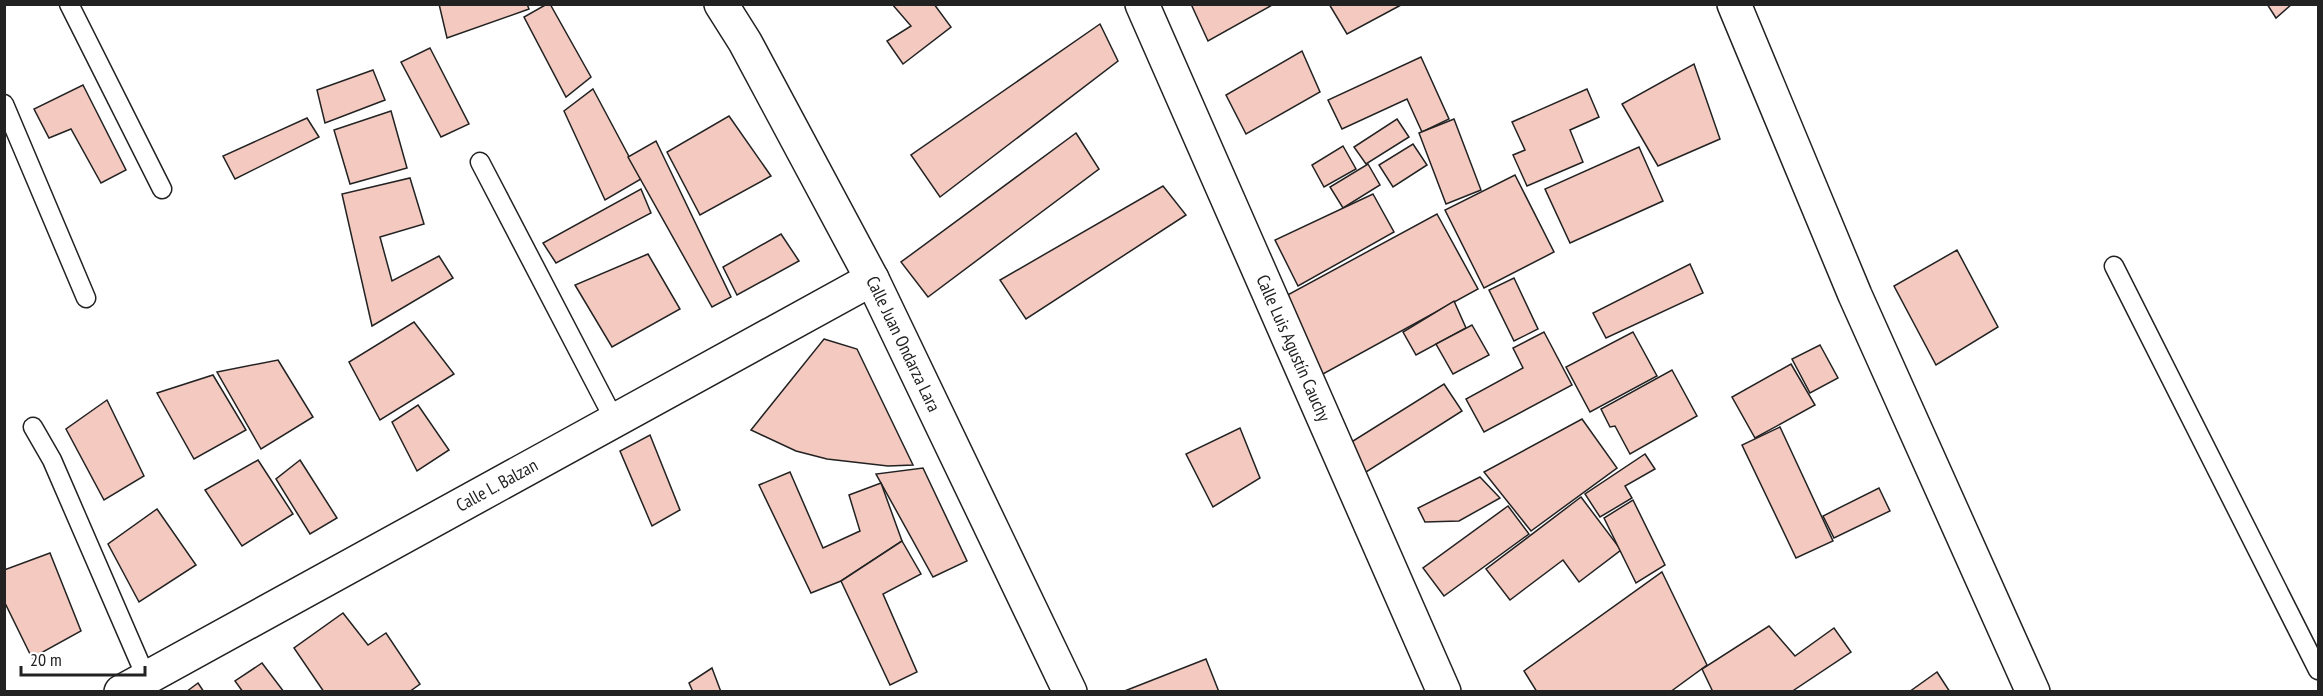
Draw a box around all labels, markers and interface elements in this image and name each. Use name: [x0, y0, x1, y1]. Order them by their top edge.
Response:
street label: Calle Luis Agustín Cauchy: [1251, 271, 1336, 425]
street label: Calle Juan Ondarza Lara: [861, 272, 946, 415]
street label: Calle L. Balzan: [452, 453, 542, 517]
scale bar: [21, 639, 146, 677]
text: 20 m: [30, 648, 62, 671]

